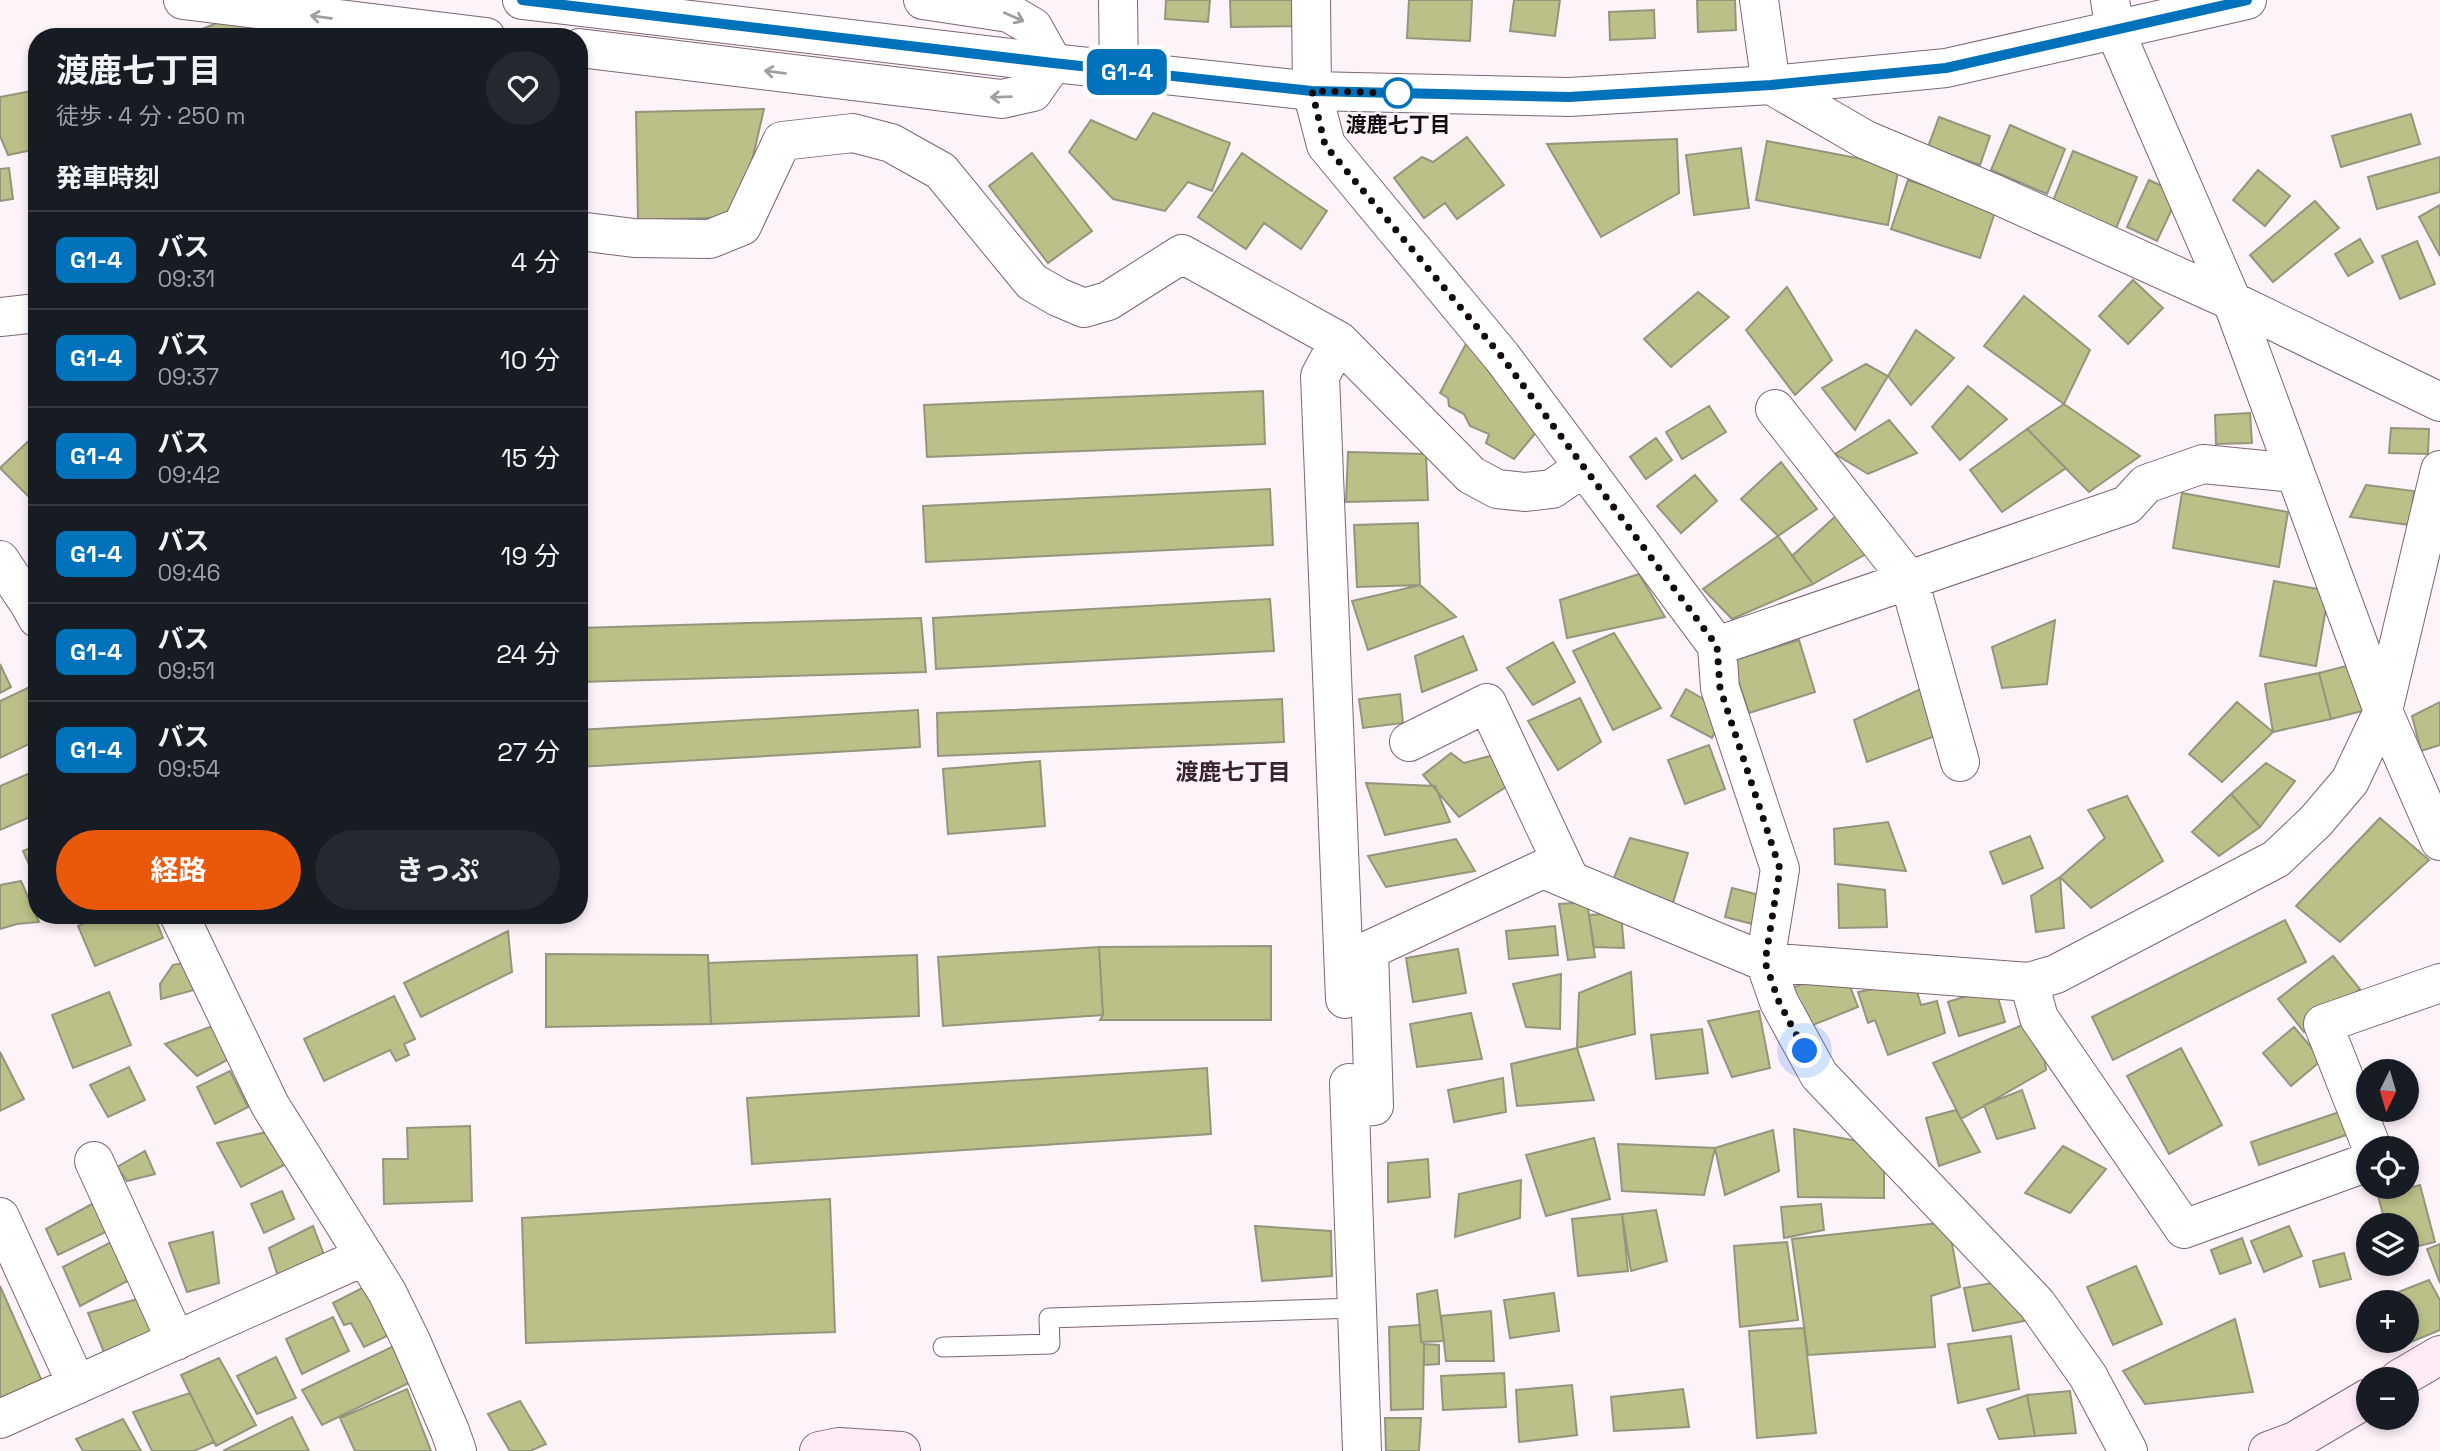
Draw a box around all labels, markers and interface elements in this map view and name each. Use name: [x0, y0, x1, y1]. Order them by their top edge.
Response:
one-way arrow: [311, 10, 333, 23]
one-way arrow: [1003, 11, 1024, 24]
line badge: G1-4: [1078, 49, 1176, 95]
text: 渡鹿七丁目: [56, 50, 221, 92]
button: heart: [486, 51, 560, 125]
text: G1-4: [1101, 56, 1153, 87]
one-way arrow: [764, 65, 787, 78]
marker: 渡鹿七丁目: [1383, 78, 1413, 108]
one-way arrow: [989, 90, 1012, 104]
text: 徒歩 · 4 分 · 250 m: [56, 101, 246, 131]
place label: 渡鹿七丁目: [1346, 111, 1451, 138]
text: 発車時刻: [56, 161, 160, 195]
text: バス: [157, 230, 209, 264]
text: G1-4: [70, 244, 122, 275]
text: 4 分: [511, 245, 560, 279]
text: 09:31: [157, 264, 215, 294]
text: バス: [157, 328, 209, 362]
text: G1-4: [70, 342, 122, 373]
text: 10 分: [500, 343, 560, 377]
text: 09:37: [157, 362, 219, 392]
text: バス: [157, 426, 209, 460]
text: G1-4: [70, 440, 122, 471]
text: 15 分: [501, 441, 560, 475]
text: 09:42: [157, 460, 220, 490]
text: バス: [157, 524, 209, 558]
text: G1-4: [70, 538, 122, 569]
text: 19 分: [501, 539, 560, 573]
text: 09:46: [157, 558, 220, 588]
text: バス: [157, 622, 209, 656]
text: G1-4: [70, 636, 122, 667]
text: 24 分: [496, 637, 560, 671]
text: 09:51: [157, 656, 215, 686]
text: バス: [157, 720, 209, 754]
text: G1-4: [70, 734, 122, 765]
text: 27 分: [497, 735, 560, 769]
text: 09:54: [157, 754, 220, 784]
district label: 渡鹿七丁目: [1176, 757, 1291, 787]
button: 経路: [56, 830, 301, 910]
button: きっぷ: [315, 830, 560, 910]
your location: [1787, 1033, 1822, 1068]
north arrow: [2356, 1059, 2418, 1122]
map controls: [2356, 1059, 2419, 1430]
button: locate: [2356, 1136, 2419, 1199]
button: layers: [2356, 1213, 2419, 1276]
button: +: [2356, 1290, 2419, 1353]
button: −: [2356, 1367, 2419, 1430]

